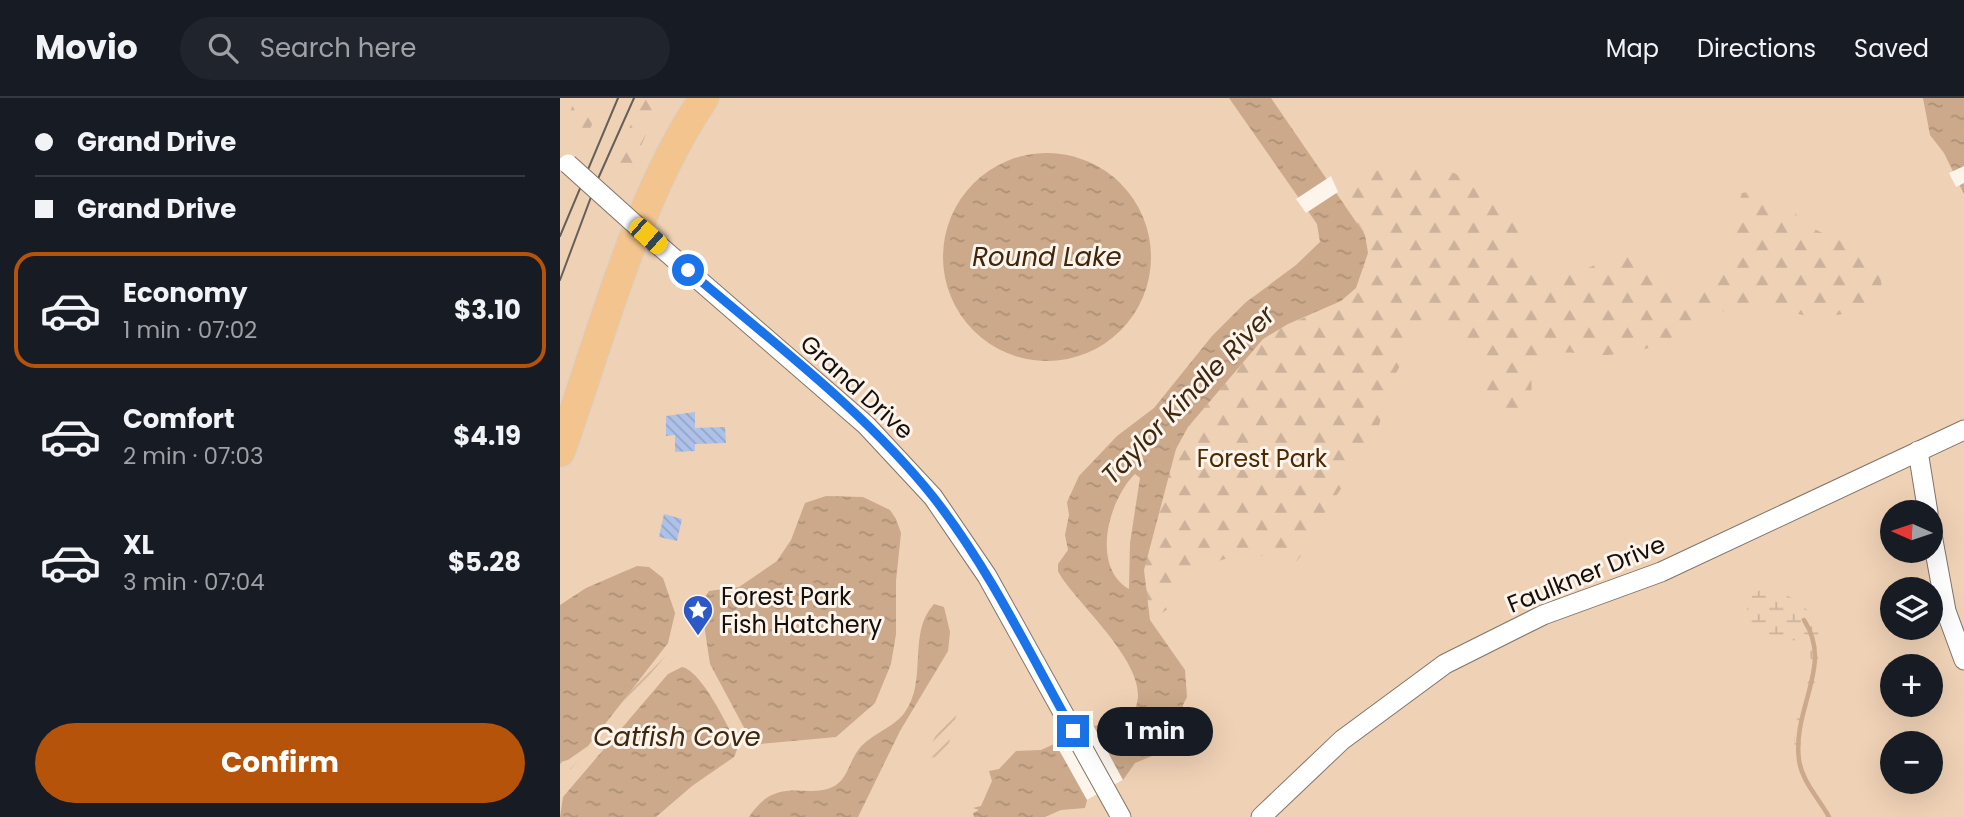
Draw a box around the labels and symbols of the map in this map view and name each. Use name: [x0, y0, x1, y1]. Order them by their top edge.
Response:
car: [626, 214, 671, 258]
water label: Round Lake: [972, 239, 1122, 275]
route start: [672, 254, 704, 286]
water label: Taylor Kindle River: [1093, 297, 1284, 492]
street label: Grand Drive: [793, 327, 921, 447]
park label: Forest Park: [1197, 442, 1328, 475]
north arrow: [1880, 500, 1942, 564]
street label: Faulkner Drive: [1502, 527, 1670, 621]
place label: Forest Park Fish Hatchery: [721, 580, 883, 641]
place icon: Forest Park Fish Hatchery: [681, 593, 715, 637]
callout: 1 min: [1098, 706, 1213, 756]
route end: [1057, 715, 1089, 747]
water label: Catfish Cove: [593, 719, 761, 755]

